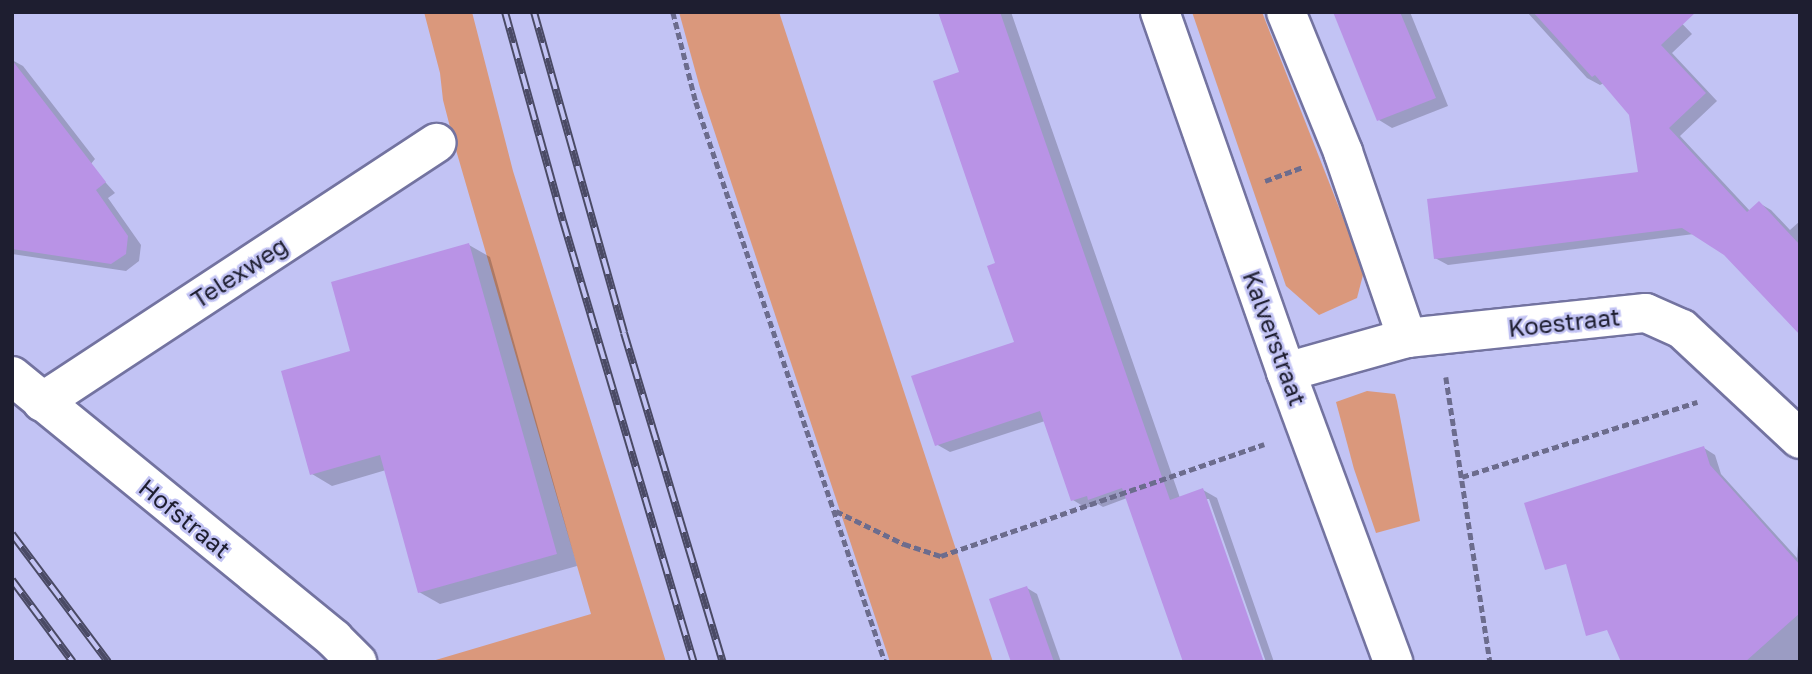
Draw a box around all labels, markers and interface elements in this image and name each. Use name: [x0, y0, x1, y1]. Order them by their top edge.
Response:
street label: Telexweg: [186, 230, 292, 314]
street label: Kalverstraat: [1237, 267, 1313, 409]
street label: Koestraat: [1507, 302, 1621, 342]
street label: Hofstraat: [134, 472, 236, 564]

